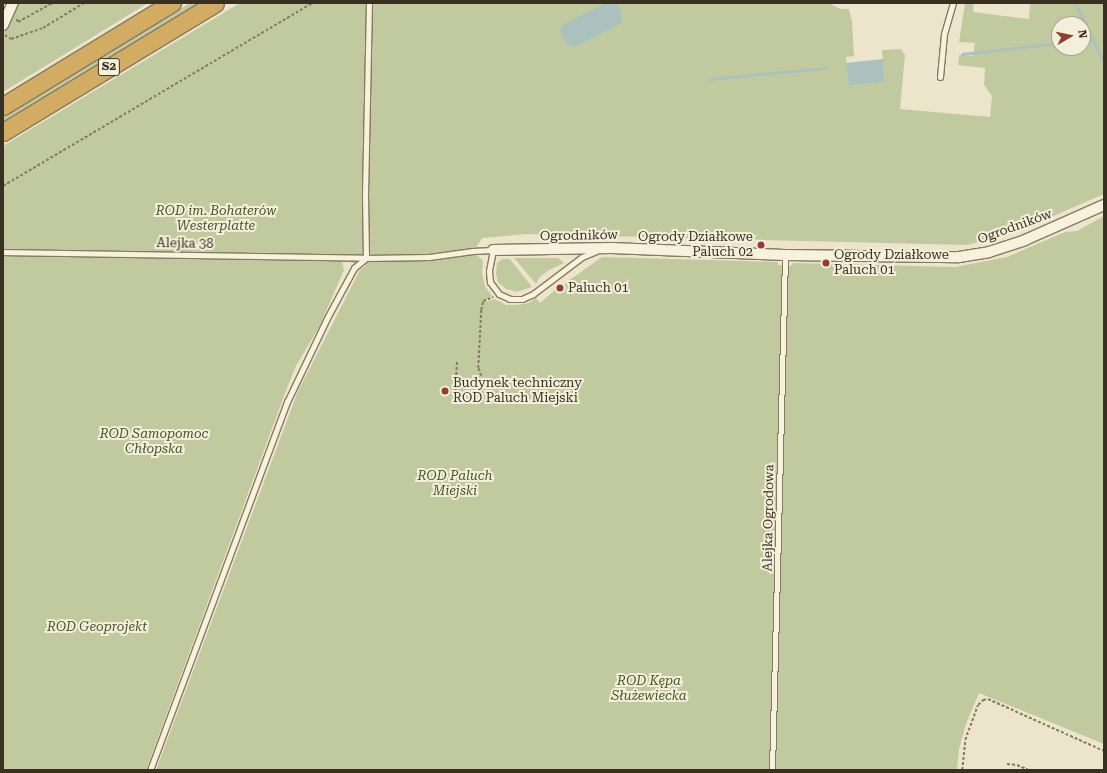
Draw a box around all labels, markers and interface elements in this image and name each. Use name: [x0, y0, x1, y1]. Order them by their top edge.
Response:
north arrow: [1051, 16, 1091, 56]
text: N: [1075, 29, 1089, 39]
road number: S2: [97, 57, 121, 77]
park label: ROD im. Bohaterów Westerplatte: [156, 204, 276, 235]
street label: Ogrodników: [976, 206, 1054, 248]
street label: Ogrodników: [540, 228, 618, 244]
place label: Ogrody Działkowe Paluch 02: [638, 230, 753, 261]
street label: Alejka 38: [156, 236, 214, 252]
marker: Ogrody Działkowe Paluch 02: [756, 240, 766, 250]
place label: Ogrody Działkowe Paluch 01: [834, 248, 949, 279]
marker: Ogrody Działkowe Paluch 01: [821, 258, 831, 268]
place label: Paluch 01: [568, 280, 629, 296]
marker: Paluch 01: [555, 283, 565, 293]
place label: Budynek techniczny ROD Paluch Miejski: [453, 376, 582, 407]
marker: Budynek techniczny ROD Paluch Miejski: [440, 386, 450, 396]
park label: ROD Samopomoc Chłopska: [100, 427, 208, 458]
street label: Alejka Ogrodowa: [760, 464, 778, 572]
park label: ROD Paluch Miejski: [418, 469, 492, 500]
park label: ROD Geoprojekt: [47, 619, 147, 635]
park label: ROD Kępa Służewiecka: [611, 674, 687, 705]

